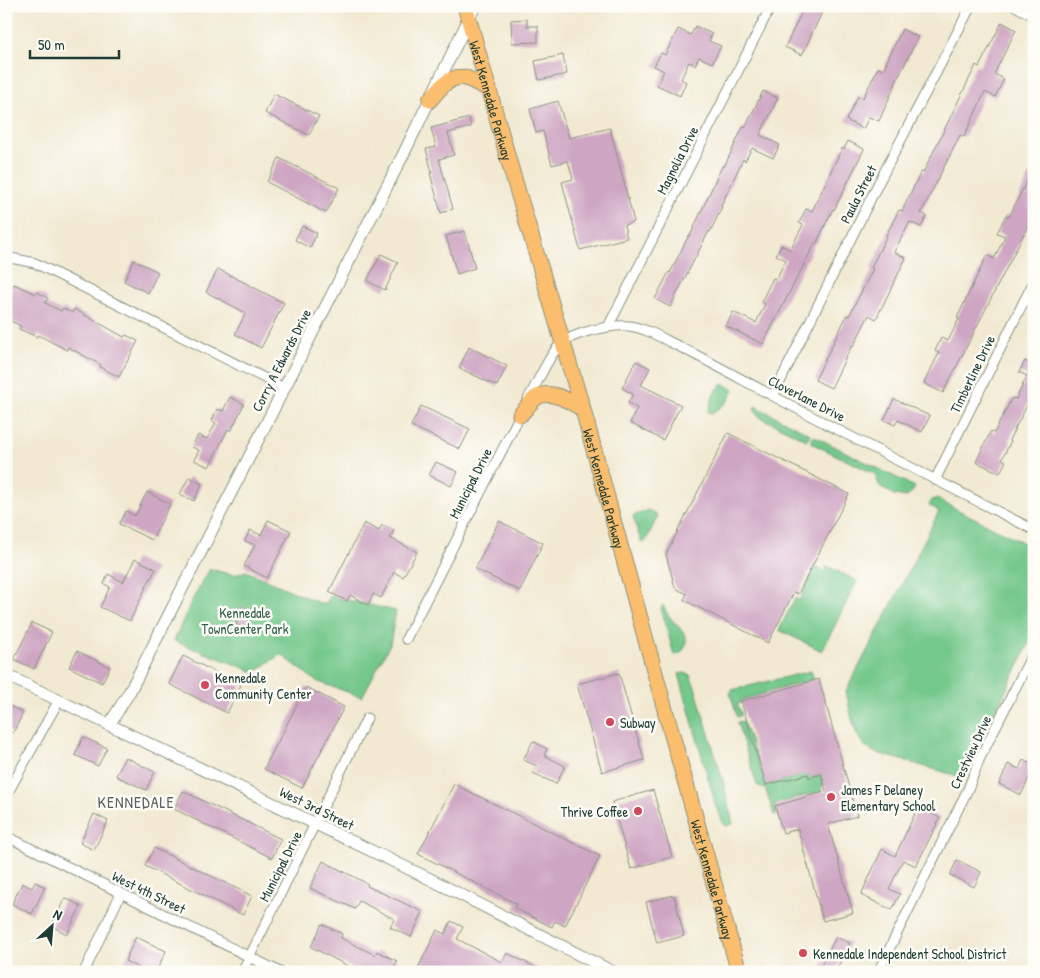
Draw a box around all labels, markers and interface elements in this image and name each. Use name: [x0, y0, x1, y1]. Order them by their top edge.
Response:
scale bar: [30, 28, 119, 60]
text: 50 m: [38, 34, 65, 55]
street label: West Kennedale Parkway: [466, 38, 518, 163]
street label: Magnolia Drive: [652, 122, 703, 198]
street label: Paula Street: [835, 162, 881, 226]
street label: Corry A Edwards Drive: [247, 305, 316, 415]
street label: Timberline Drive: [945, 332, 999, 416]
street label: Cloverlane Drive: [765, 370, 849, 426]
street label: West Kennedale Parkway: [579, 426, 630, 551]
street label: Municipal Drive: [444, 444, 497, 522]
park label: Kennedale TownCenter Park: [202, 603, 289, 638]
place label: Kennedale Community Center: [215, 668, 312, 704]
marker: Kennedale Community Center: [199, 679, 211, 691]
street label: Crestview Drive: [945, 712, 996, 792]
place label: Subway: [620, 713, 656, 733]
marker: Subway: [604, 716, 616, 728]
place label: James F Delaney Elementary School: [841, 780, 936, 816]
street label: West 3rd Street: [277, 782, 358, 834]
district label: KENNEDALE: [98, 791, 174, 813]
marker: James F Delaney Elementary School: [825, 791, 837, 803]
place label: Thrive Coffee: [561, 802, 628, 821]
marker: Thrive Coffee: [632, 805, 644, 817]
street label: West Kennedale Parkway: [687, 817, 739, 942]
street label: Municipal Drive: [254, 827, 307, 905]
street label: West 4th Street: [109, 866, 189, 918]
north arrow: [28, 900, 78, 950]
text: N: [50, 904, 66, 924]
place label: Kennedale Independent School District: [813, 944, 1006, 964]
marker: Kennedale Independent School District: [797, 947, 809, 959]

